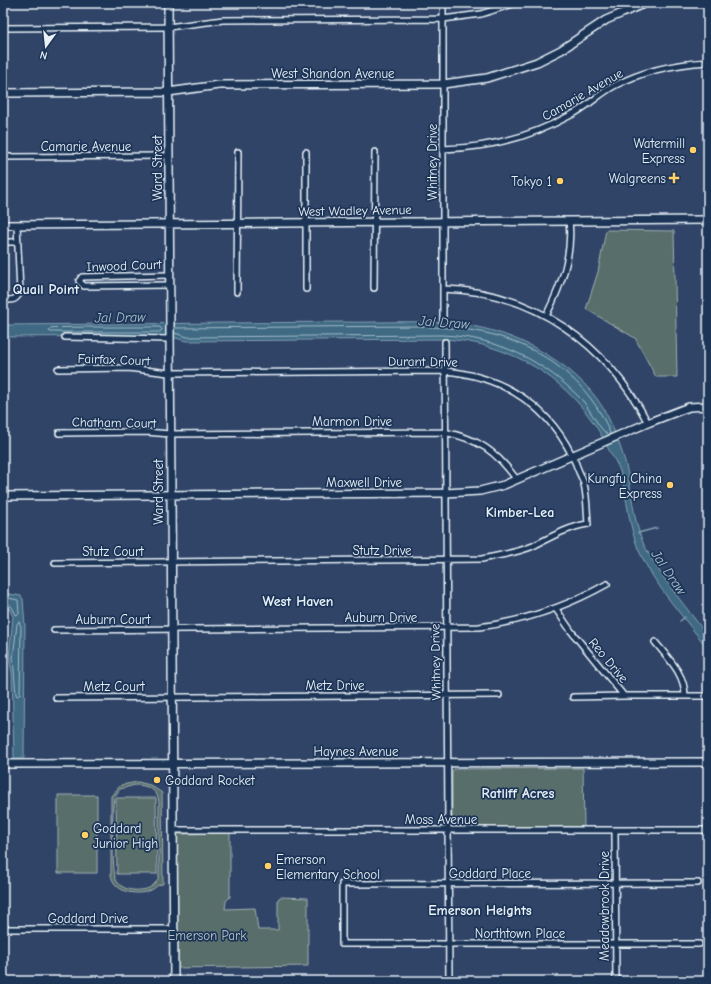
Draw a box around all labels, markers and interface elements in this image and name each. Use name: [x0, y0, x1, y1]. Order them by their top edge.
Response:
north arrow: [26, 26, 66, 66]
text: N: [38, 48, 49, 62]
street label: Camarie Avenue: [539, 65, 626, 124]
street label: West Shandon Avenue: [271, 66, 395, 81]
street label: Whitney Drive: [425, 123, 440, 200]
street label: Ward Street: [150, 134, 165, 201]
place label: Watermill Express: [633, 136, 685, 166]
street label: Camarie Avenue: [41, 139, 132, 154]
marker: Watermill Express: [688, 145, 698, 155]
place label: Walgreens: [609, 171, 666, 186]
marker: Walgreens: [669, 173, 679, 183]
place label: Tokyo 1: [511, 174, 552, 189]
marker: Tokyo 1: [555, 176, 565, 186]
street label: West Wadley Avenue: [298, 202, 412, 219]
street label: Inwood Court: [86, 257, 163, 274]
district label: Quail Point: [13, 281, 80, 298]
water label: Jal Draw: [94, 309, 146, 326]
water label: Jal Draw: [417, 312, 471, 333]
street label: Fairfax Court: [77, 351, 152, 368]
street label: Durant Drive: [388, 353, 458, 370]
street label: Chatham Court: [72, 414, 158, 431]
street label: Marmon Drive: [312, 414, 392, 429]
street label: Ward Street: [151, 458, 166, 525]
place label: Kungfu China Express: [588, 471, 662, 501]
street label: Maxwell Drive: [326, 475, 402, 490]
marker: Kungfu China Express: [665, 480, 675, 490]
district label: Kimber-Lea: [486, 504, 554, 521]
street label: Stutz Drive: [352, 543, 412, 558]
street label: Stutz Court: [82, 544, 145, 559]
water label: Jal Draw: [647, 546, 690, 599]
district label: West Haven: [263, 593, 333, 610]
street label: Auburn Drive: [345, 610, 418, 625]
street label: Auburn Court: [76, 612, 152, 627]
street label: Whitney Drive: [427, 623, 444, 700]
street label: Reo Drive: [586, 635, 632, 686]
street label: Metz Drive: [305, 678, 365, 693]
street label: Metz Court: [83, 679, 146, 694]
street label: Haynes Avenue: [314, 744, 399, 759]
place label: Goddard Rocket: [165, 773, 256, 788]
marker: Goddard Rocket: [152, 775, 162, 785]
district label: Ratliff Acres: [482, 785, 554, 802]
street label: Moss Avenue: [405, 812, 478, 827]
place label: Goddard Junior High: [93, 821, 158, 851]
marker: Goddard Junior High: [80, 830, 90, 840]
street label: Meadowbrook Drive: [597, 851, 612, 961]
place label: Emerson Elementary School: [276, 852, 380, 882]
marker: Emerson Elementary School: [263, 861, 273, 871]
street label: Goddard Place: [449, 866, 532, 881]
district label: Emerson Heights: [428, 902, 532, 919]
street label: Goddard Drive: [48, 911, 129, 926]
street label: Northtown Place: [475, 926, 566, 941]
park label: Emerson Park: [168, 928, 247, 943]

